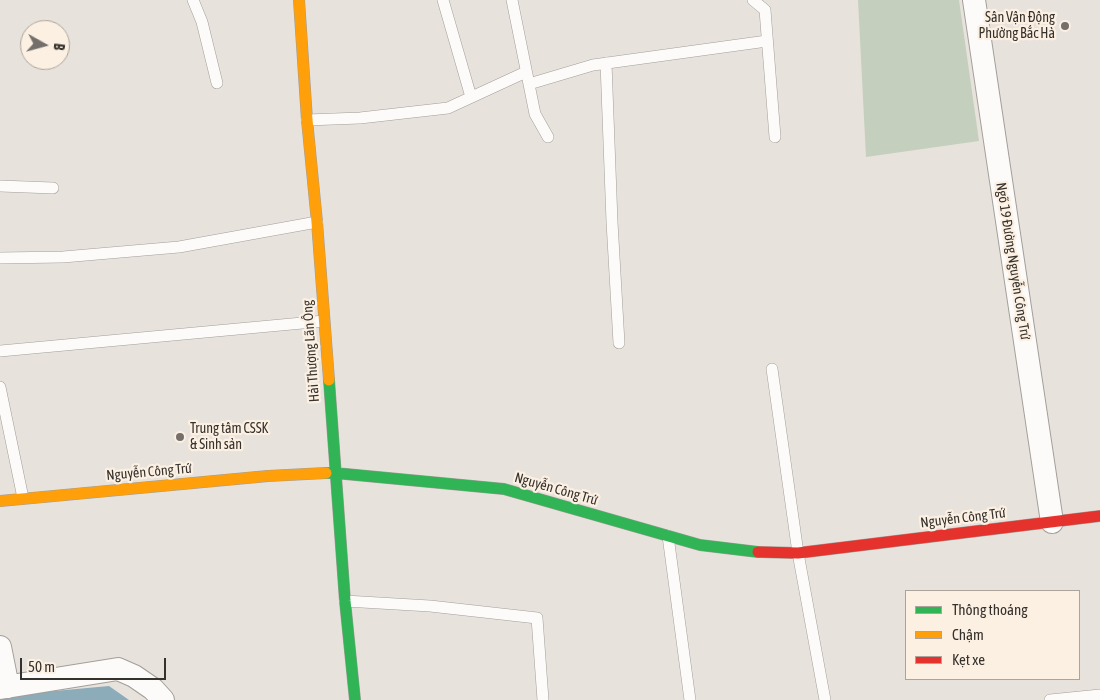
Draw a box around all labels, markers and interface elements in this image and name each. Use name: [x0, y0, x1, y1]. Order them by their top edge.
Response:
place label: Sân Vận Động Phường Bắc Hà: [978, 10, 1055, 42]
north arrow: [20, 20, 70, 70]
marker: Sân Vận Động Phường Bắc Hà: [1059, 20, 1071, 32]
text: B: [51, 42, 67, 51]
street label: Ngõ 19 Đường Nguyễn Công Trứ: [992, 181, 1034, 341]
street label: Hải Thượng Lãn Ông: [299, 299, 323, 403]
place label: Trung tâm CSSK & Sinh sản: [190, 421, 268, 454]
marker: Trung tâm CSSK & Sinh sản: [174, 431, 186, 443]
street label: Nguyễn Công Trứ: [106, 460, 192, 484]
street label: Nguyễn Công Trứ: [513, 469, 599, 509]
street label: Nguyễn Công Trứ: [920, 504, 1006, 532]
legend: [905, 590, 1080, 680]
text: Thông thoáng: [952, 601, 1028, 618]
text: Chậm: [952, 626, 984, 643]
scale bar: [22, 648, 169, 680]
text: Kẹt xe: [952, 651, 985, 668]
text: 50 m: [28, 658, 55, 675]

